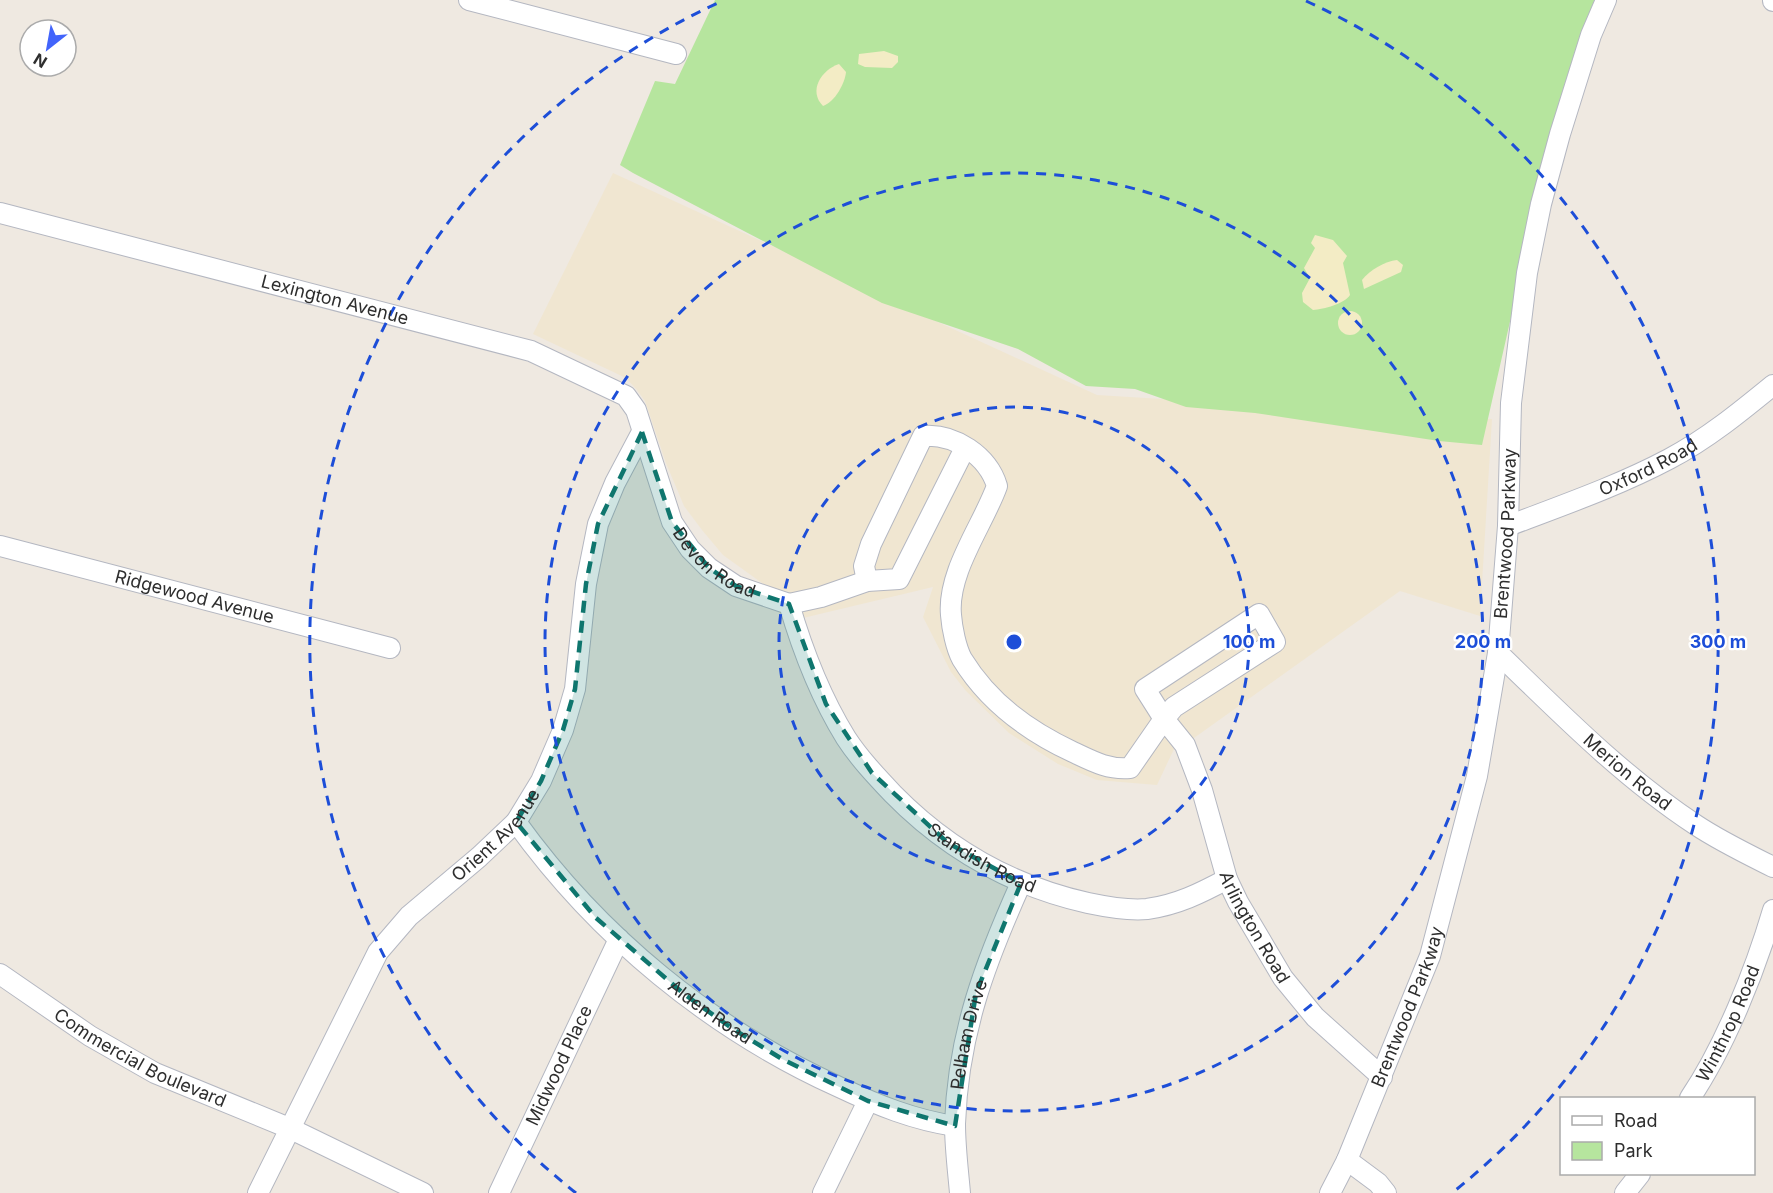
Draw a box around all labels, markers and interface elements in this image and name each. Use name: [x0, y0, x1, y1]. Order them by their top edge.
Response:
north arrow: [18, 18, 78, 78]
text: N: [30, 49, 51, 73]
street label: Lexington Avenue: [259, 270, 411, 329]
street label: Oxford Road: [1596, 434, 1701, 500]
street label: Brentwood Parkway: [1490, 448, 1520, 620]
street label: Devon Road: [669, 523, 759, 602]
street label: Ridgewood Avenue: [113, 566, 276, 627]
text: 100 m: [1223, 631, 1275, 652]
text: 200 m: [1455, 631, 1511, 652]
text: 300 m: [1690, 631, 1746, 652]
centre of rings: [1004, 632, 1024, 652]
street label: Merion Road: [1579, 729, 1676, 814]
street label: Orient Avenue: [447, 785, 544, 886]
street label: Standish Road: [923, 818, 1039, 897]
street label: Arlington Road: [1215, 869, 1295, 987]
street label: Brentwood Parkway: [1367, 924, 1447, 1090]
street label: Winthrop Road: [1692, 962, 1764, 1085]
street label: Alden Road: [664, 975, 756, 1048]
street label: Pelham Drive: [946, 977, 991, 1091]
street label: Midwood Place: [521, 1002, 596, 1129]
street label: Commercial Boulevard: [50, 1003, 229, 1111]
legend: [1560, 1097, 1755, 1175]
text: Road: [1614, 1110, 1657, 1131]
text: Park: [1614, 1140, 1653, 1161]

